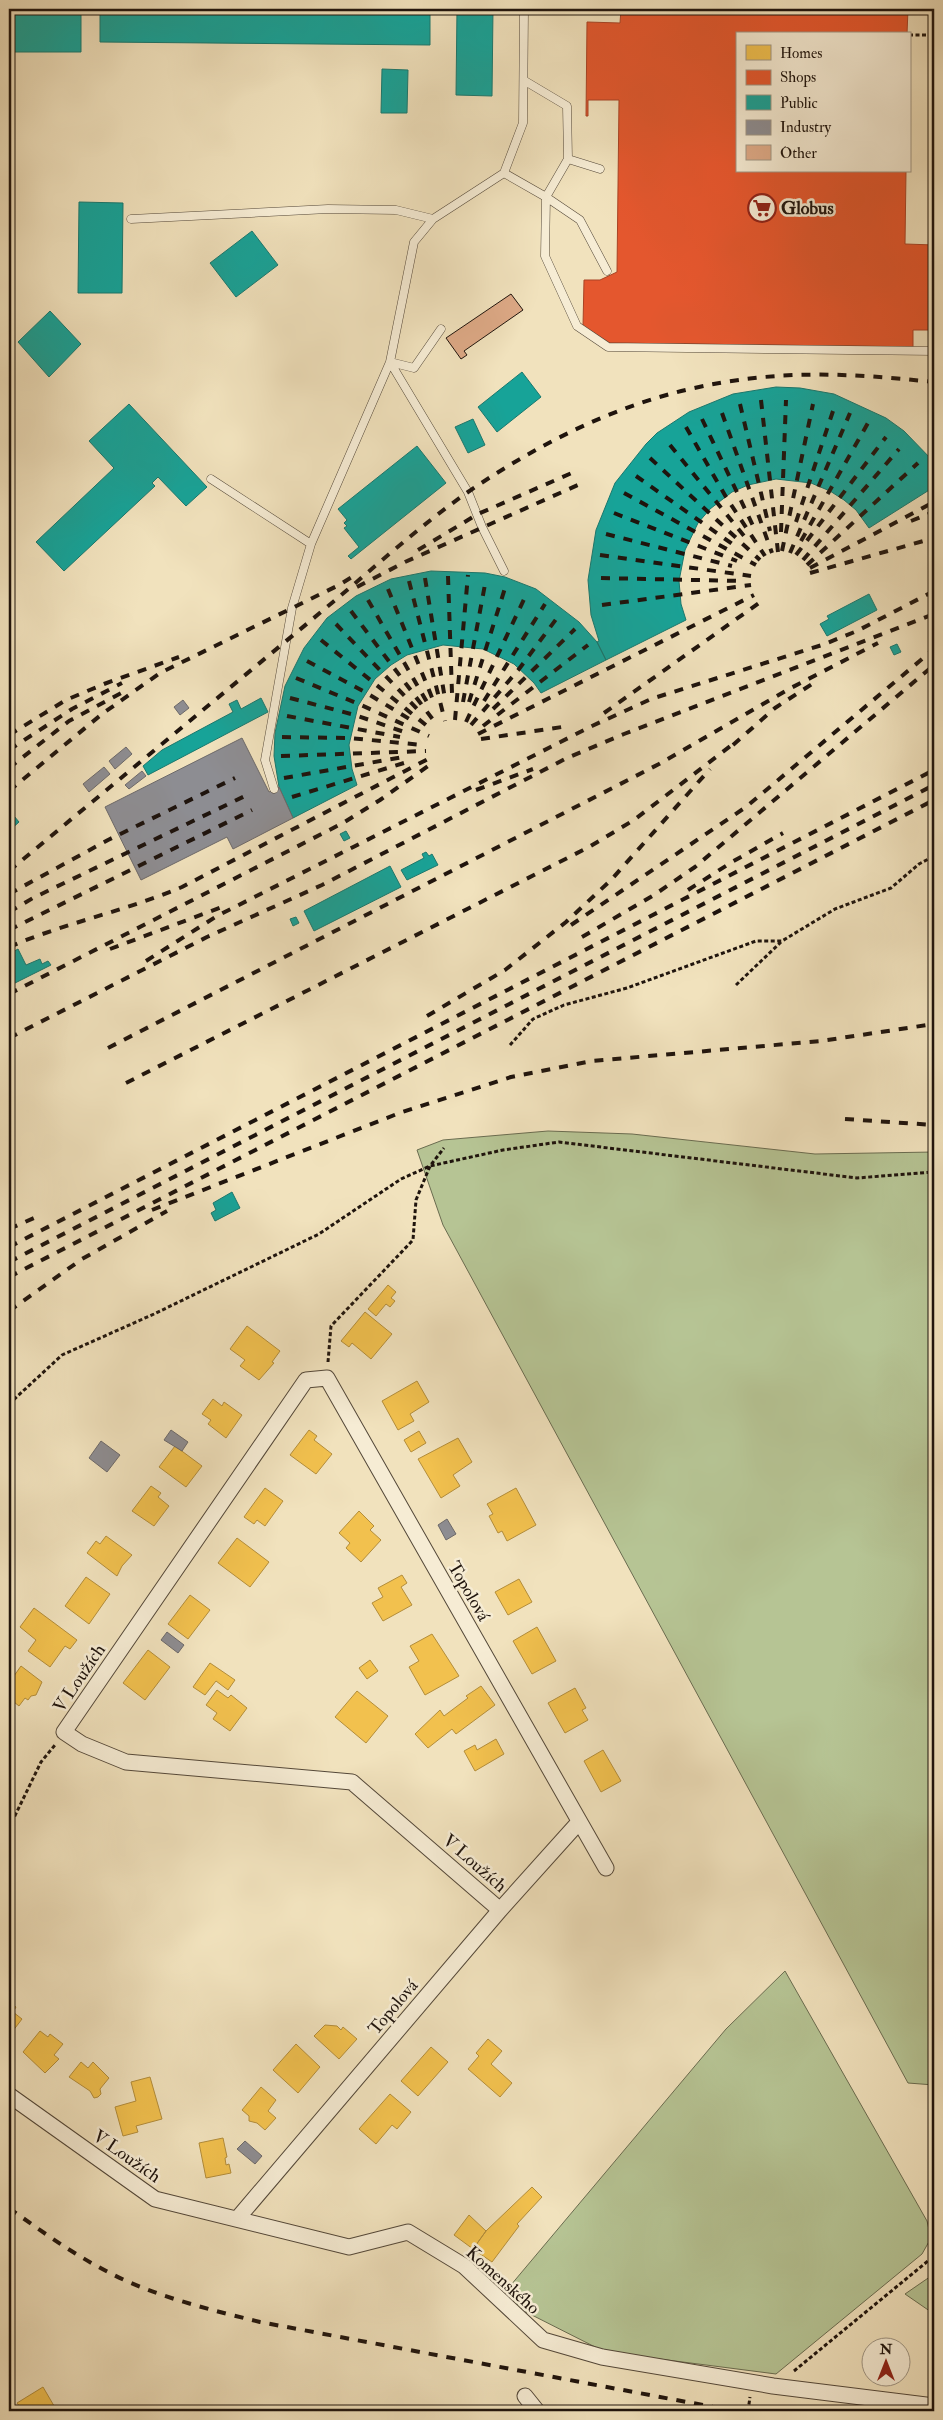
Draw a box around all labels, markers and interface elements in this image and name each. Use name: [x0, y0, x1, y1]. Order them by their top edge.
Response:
legend: [736, 32, 910, 172]
text: Homes: [780, 44, 822, 63]
text: Shops: [780, 68, 816, 88]
text: Public: [780, 94, 818, 113]
text: Industry: [780, 118, 831, 137]
text: Other: [780, 144, 817, 163]
supermarket icon: Globus: [747, 193, 777, 223]
place label: Globus: [781, 197, 834, 220]
street label: Topolová: [442, 1557, 495, 1626]
street label: V Loužích: [48, 1639, 111, 1717]
street label: V Loužích: [438, 1829, 512, 1898]
street label: Topolová: [364, 1974, 424, 2040]
street label: V Loužích: [88, 2125, 166, 2188]
street label: Komenského: [461, 2241, 545, 2320]
north arrow: [860, 2338, 910, 2388]
text: N: [879, 2341, 893, 2358]

